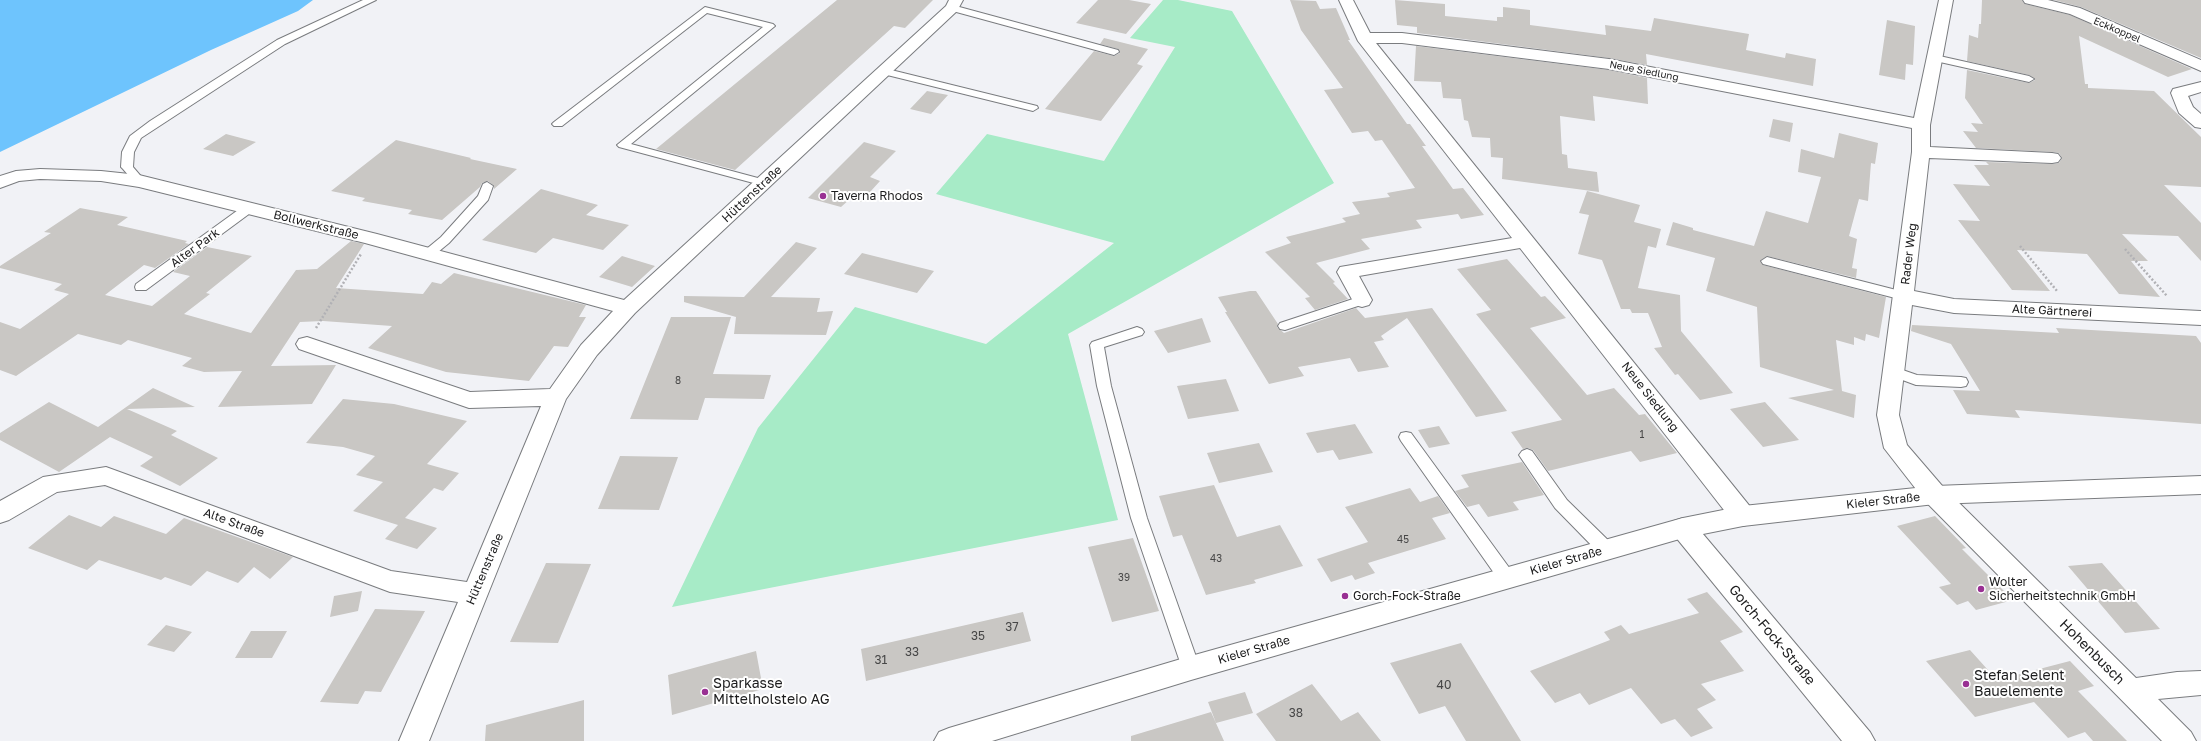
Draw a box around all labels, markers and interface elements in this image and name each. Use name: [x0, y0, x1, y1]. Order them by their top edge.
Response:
street label: Eckkoppel: [2092, 15, 2142, 45]
street label: Neue Siedlung: [1608, 58, 1680, 84]
street label: Hüttenstraße: [719, 163, 785, 225]
place label: Taverna Rhodos: [831, 189, 923, 203]
marker: Taverna Rhodos: [818, 191, 828, 201]
street label: Bollwerkstraße: [272, 207, 360, 243]
street label: Rader Weg: [1898, 222, 1920, 286]
street label: Alter Park: [168, 225, 222, 271]
street label: Alte Gärtnerei: [2012, 302, 2092, 320]
street label: Neue Siedlung: [1618, 359, 1682, 435]
house number: 8: [675, 375, 681, 387]
house number: 1: [1640, 429, 1644, 441]
street label: Kieler Straße: [1845, 490, 1921, 512]
street label: Alte Straße: [202, 505, 266, 541]
street label: Hüttenstraße: [463, 531, 507, 607]
house number: 45: [1397, 534, 1409, 546]
street label: Kieler Straße: [1528, 544, 1604, 578]
house number: 43: [1210, 553, 1222, 565]
house number: 39: [1118, 572, 1130, 584]
place label: Wolter Sicherheitstechnik GmbH: [1989, 575, 2136, 603]
street label: Gorch-Fock-Straße: [1725, 581, 1819, 689]
marker: Wolter Sicherheitstechnik GmbH: [1976, 584, 1986, 594]
place label: Gorch-Fock-Straße: [1353, 589, 1461, 603]
marker: Gorch-Fock-Straße: [1340, 591, 1350, 601]
street label: Hohenbusch: [2056, 616, 2128, 688]
house number: 37: [1005, 620, 1019, 634]
house number: 35: [971, 629, 985, 643]
street label: Kieler Straße: [1216, 633, 1292, 667]
house number: 33: [905, 645, 919, 659]
house number: 31: [875, 653, 887, 667]
place label: Stefan Selent Bauelemente: [1974, 668, 2065, 700]
place label: Sparkasse Mittelholsteio AG: [713, 676, 830, 708]
house number: 40: [1437, 678, 1451, 692]
marker: Stefan Selent Bauelemente: [1961, 679, 1971, 689]
marker: Sparkasse Mittelholsteio AG: [700, 687, 710, 697]
house number: 38: [1289, 706, 1303, 720]

